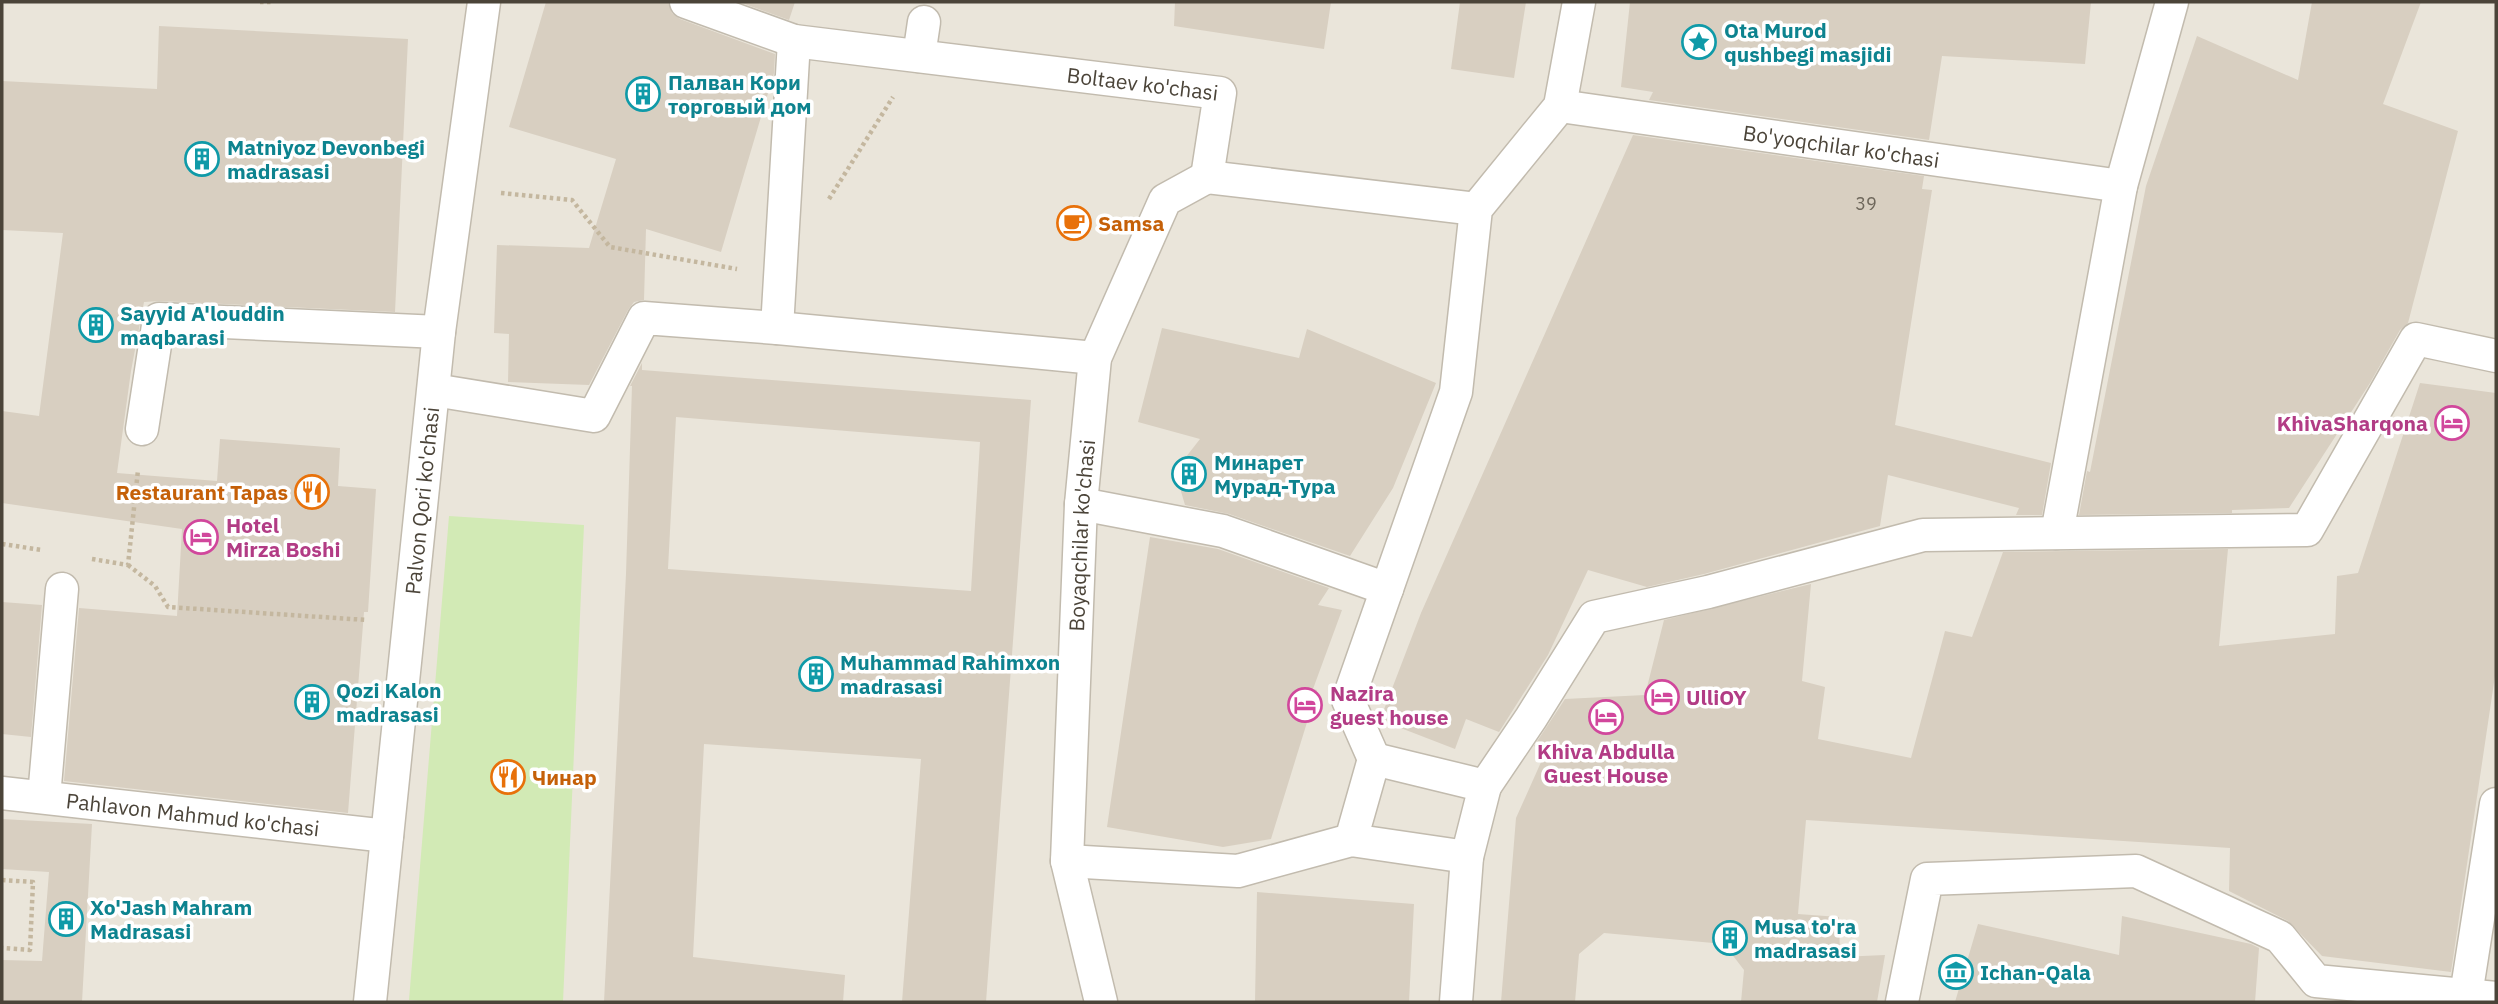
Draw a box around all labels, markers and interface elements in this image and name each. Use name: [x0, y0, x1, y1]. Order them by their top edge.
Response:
place label: Ota Murod qushbegi masjidi: [1724, 16, 1892, 68]
place icon: Ota Murod qushbegi masjidi: [1680, 23, 1718, 61]
street label: Boltaev ko'chasi: [1065, 60, 1220, 107]
place label: Палван Кори торговый дом: [668, 68, 812, 120]
building icon: Палван Кори торговый дом: [624, 75, 662, 113]
street label: Bo'yoqchilar ko'chasi: [1741, 118, 1941, 174]
place label: Matniyoz Devonbegi madrasasi: [227, 133, 425, 185]
building icon: Matniyoz Devonbegi madrasasi: [183, 140, 221, 178]
house number: 39: [1855, 192, 1877, 215]
cafe icon: Samsa: [1055, 204, 1093, 242]
place label: Samsa: [1098, 209, 1164, 237]
place label: Sayyid A'louddin maqbarasi: [120, 299, 285, 351]
building icon: Sayyid A'louddin maqbarasi: [77, 306, 115, 344]
hotel icon: KhivaSharqona: [2433, 404, 2471, 442]
street label: Palvon Qori ko'chasi: [398, 405, 445, 596]
place label: KhivaSharqona: [2277, 409, 2428, 437]
street label: Boyaqchilar ko'chasi: [1062, 438, 1101, 632]
place label: Минарет Мурад-Тура: [1214, 448, 1336, 500]
building icon: Минарет Мурад-Тура: [1170, 455, 1208, 493]
restaurant icon: Restaurant Tapas: [293, 473, 331, 511]
place label: Restaurant Tapas: [116, 478, 288, 506]
place label: Hotel Mirza Boshi: [226, 511, 340, 563]
hotel icon: Hotel Mirza Boshi: [182, 518, 220, 556]
place label: Muhammad Rahimxon madrasasi: [840, 648, 1060, 700]
building icon: Muhammad Rahimxon madrasasi: [797, 655, 835, 693]
place label: Qozi Kalon madrasasi: [336, 676, 442, 728]
hotel icon: UlliOY: [1643, 678, 1681, 716]
place label: Nazira guest house: [1330, 679, 1449, 731]
building icon: Qozi Kalon madrasasi: [293, 683, 331, 721]
place label: UlliOY: [1686, 683, 1747, 711]
hotel icon: Nazira guest house: [1286, 686, 1324, 724]
hotel icon: Khiva Abdulla Guest House: [1587, 698, 1625, 736]
place label: Khiva Abdulla Guest House: [1537, 737, 1675, 789]
restaurant icon: Чинар: [489, 758, 527, 796]
place label: Чинар: [532, 763, 597, 791]
street label: Pahlavon Mahmud ko'chasi: [65, 786, 321, 842]
place label: Xo'Jash Mahram Madrasasi: [90, 893, 252, 945]
building icon: Xo'Jash Mahram Madrasasi: [47, 900, 85, 938]
place label: Musa to'ra madrasasi: [1754, 912, 1857, 964]
building icon: Musa to'ra madrasasi: [1711, 919, 1749, 957]
museum icon: Ichan-Qala: [1937, 953, 1975, 991]
place label: Ichan-Qala: [1980, 958, 2091, 986]

